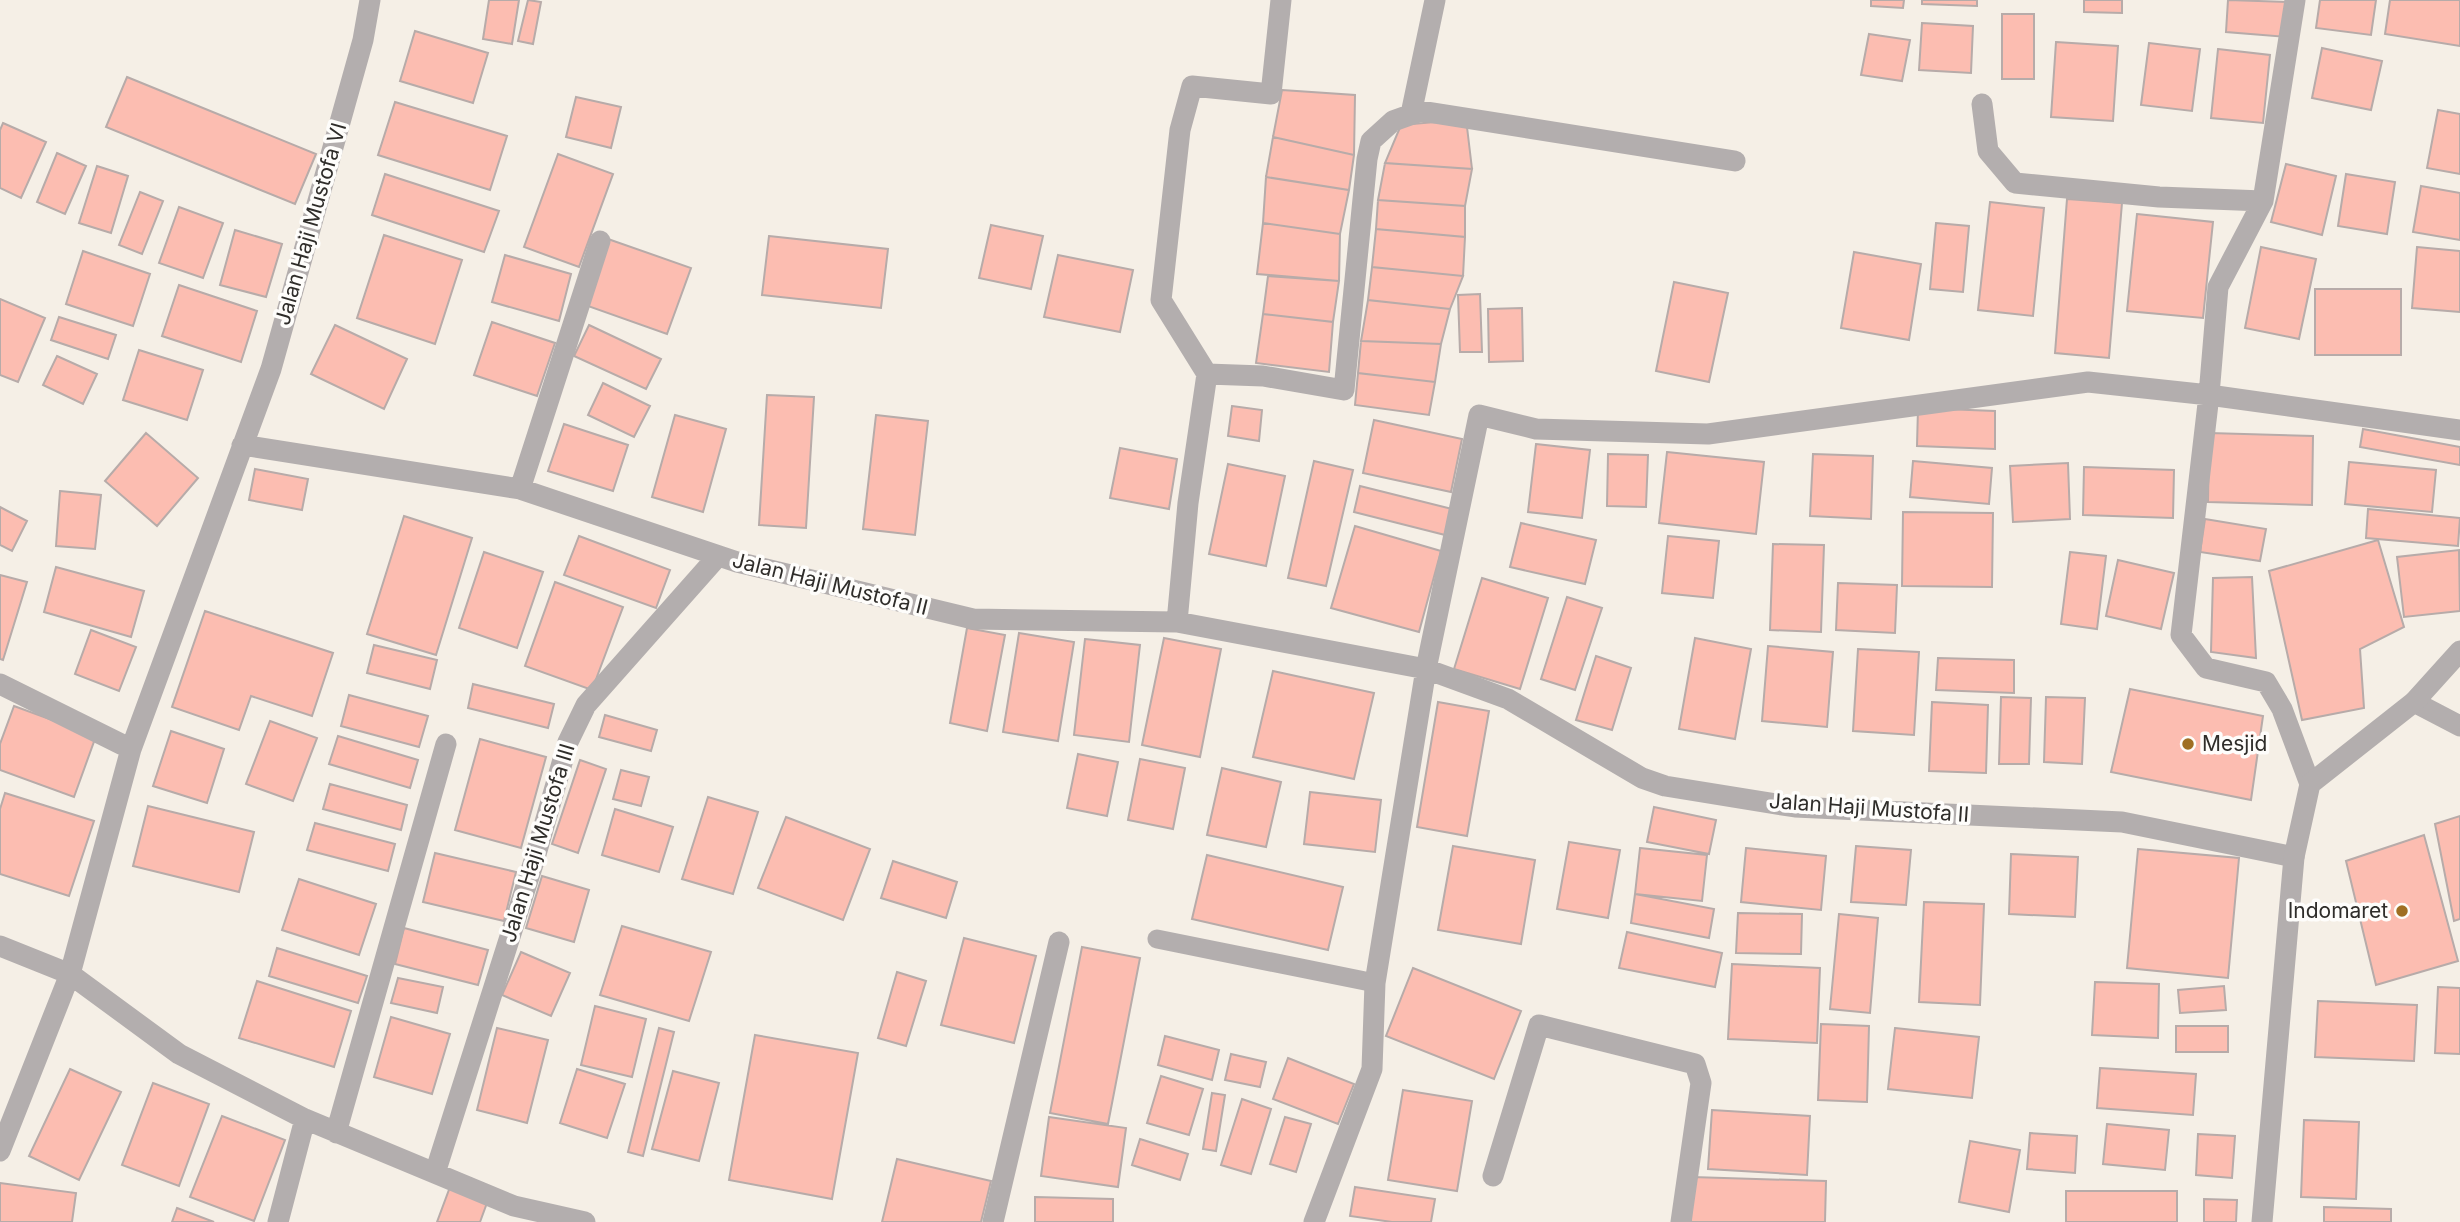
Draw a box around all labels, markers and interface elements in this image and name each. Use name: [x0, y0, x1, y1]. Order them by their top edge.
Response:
street label: Jalan Haji Mustofa VI: [270, 120, 351, 328]
street label: Jalan Haji Mustofa II: [730, 547, 930, 620]
place label: Mesjid: [2202, 731, 2267, 756]
marker: Mesjid: [2180, 736, 2196, 752]
street label: Jalan Haji Mustofa III: [495, 741, 580, 945]
street label: Jalan Haji Mustofa II: [1768, 788, 1970, 827]
place label: Indomaret: [2288, 898, 2388, 923]
marker: Indomaret: [2394, 903, 2410, 919]

